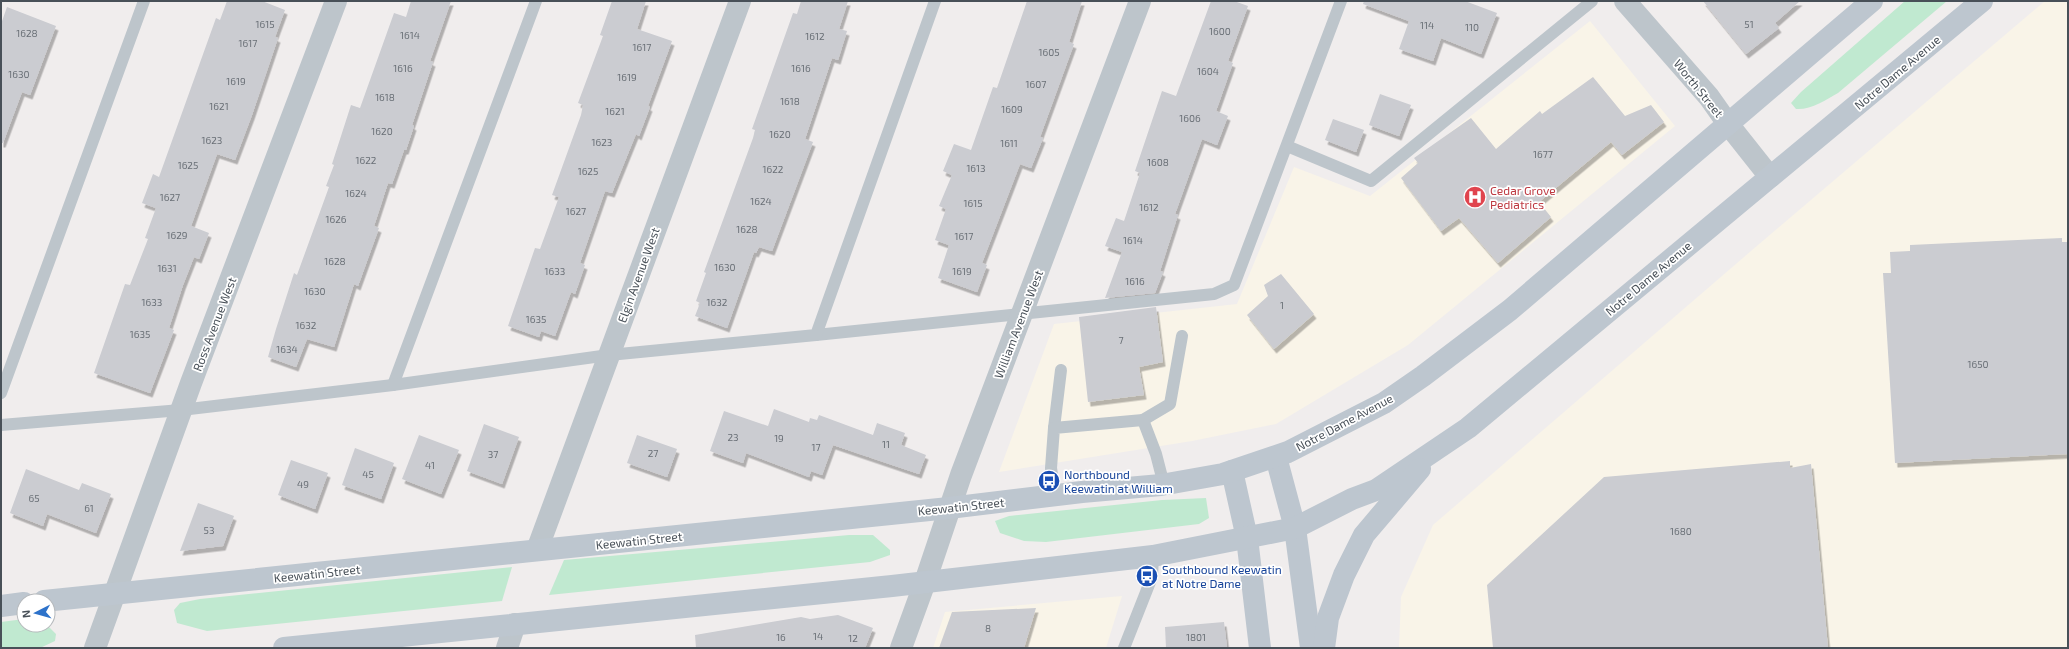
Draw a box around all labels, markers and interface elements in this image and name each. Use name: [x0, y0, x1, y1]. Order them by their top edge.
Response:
house number: 1615: [255, 18, 275, 30]
house number: 51: [1744, 18, 1754, 30]
house number: 114: [1420, 19, 1434, 31]
house number: 110: [1465, 21, 1479, 33]
house number: 1600: [1209, 25, 1231, 37]
house number: 1628: [16, 27, 38, 39]
house number: 1614: [400, 29, 420, 41]
house number: 1612: [805, 30, 825, 42]
street label: Notre Dame Avenue: [1851, 32, 1943, 112]
house number: 1617: [239, 37, 257, 49]
house number: 1617: [633, 41, 651, 53]
house number: 1605: [1038, 46, 1060, 58]
street label: Worth Street: [1671, 56, 1727, 120]
house number: 1616: [393, 62, 413, 74]
house number: 1616: [791, 62, 811, 74]
house number: 1604: [1197, 65, 1219, 77]
house number: 1630: [8, 68, 30, 80]
house number: 1619: [617, 71, 637, 83]
house number: 1619: [226, 75, 246, 87]
house number: 1607: [1026, 78, 1046, 90]
house number: 1618: [375, 91, 395, 103]
house number: 1618: [780, 95, 800, 107]
house number: 1621: [209, 100, 229, 112]
house number: 1609: [1001, 103, 1023, 115]
house number: 1621: [605, 105, 625, 117]
house number: 1606: [1179, 112, 1201, 124]
house number: 1620: [371, 125, 393, 137]
house number: 1620: [769, 128, 791, 140]
house number: 1623: [202, 134, 222, 146]
house number: 1623: [592, 136, 612, 148]
house number: 1611: [1000, 137, 1018, 149]
house number: 1677: [1533, 148, 1553, 160]
house number: 1622: [356, 154, 377, 166]
house number: 1608: [1147, 156, 1169, 168]
house number: 1625: [178, 159, 198, 171]
house number: 1613: [966, 162, 986, 174]
house number: 1622: [763, 163, 784, 175]
house number: 1625: [578, 165, 598, 177]
place label: Cedar Grove Pediatrics: [1490, 183, 1556, 211]
hospital icon: Cedar Grove Pediatrics: [1462, 184, 1488, 210]
house number: 1624: [345, 187, 367, 199]
house number: 1627: [160, 191, 180, 203]
house number: 1624: [750, 195, 772, 207]
house number: 1615: [963, 197, 983, 209]
house number: 1612: [1139, 201, 1159, 213]
house number: 1627: [566, 205, 586, 217]
house number: 1626: [325, 213, 347, 225]
house number: 1628: [736, 223, 758, 235]
street label: Elgin Avenue West: [614, 225, 662, 325]
house number: 1629: [166, 229, 188, 241]
house number: 1617: [955, 230, 973, 242]
house number: 1614: [1123, 234, 1143, 246]
street label: Notre Dame Avenue: [1602, 238, 1694, 318]
house number: 1628: [324, 255, 346, 267]
house number: 1630: [714, 261, 736, 273]
house number: 1631: [157, 262, 177, 274]
house number: 1633: [545, 265, 565, 277]
house number: 1619: [952, 265, 972, 277]
street label: William Avenue West: [991, 267, 1045, 380]
street label: Ross Avenue West: [190, 275, 239, 373]
house number: 1616: [1125, 275, 1145, 287]
house number: 1630: [304, 285, 326, 297]
house number: 1633: [142, 296, 162, 308]
house number: 1632: [707, 296, 728, 308]
house number: 1: [1280, 299, 1284, 311]
house number: 1635: [526, 313, 546, 325]
house number: 1632: [296, 319, 317, 331]
house number: 1635: [130, 328, 150, 340]
house number: 7: [1118, 334, 1124, 346]
house number: 1634: [276, 343, 298, 355]
house number: 1650: [1967, 358, 1989, 370]
street label: Notre Dame Avenue: [1293, 391, 1395, 453]
house number: 23: [727, 431, 739, 443]
house number: 19: [774, 432, 784, 444]
house number: 11: [882, 438, 890, 450]
house number: 17: [811, 441, 821, 453]
house number: 27: [648, 447, 658, 459]
house number: 37: [488, 448, 498, 460]
house number: 41: [425, 459, 435, 471]
place label: Northbound Keewatin at William: [1064, 467, 1173, 495]
house number: 45: [362, 468, 374, 480]
bus stop icon: Northbound Keewatin at William: [1036, 468, 1062, 494]
house number: 49: [297, 478, 309, 490]
house number: 65: [28, 492, 40, 504]
street label: Keewatin Street: [917, 494, 1005, 517]
house number: 61: [84, 502, 94, 514]
house number: 53: [204, 524, 214, 536]
house number: 1680: [1670, 525, 1692, 537]
street label: Keewatin Street: [595, 528, 683, 551]
street label: Keewatin Street: [273, 561, 361, 584]
place label: Southbound Keewatin at Notre Dame: [1162, 562, 1282, 590]
bus stop icon: Southbound Keewatin at Notre Dame: [1134, 563, 1160, 589]
north arrow: [16, 593, 56, 633]
text: N: [19, 609, 32, 619]
house number: 8: [985, 622, 991, 634]
house number: 14: [813, 630, 823, 642]
house number: 16: [776, 631, 786, 643]
house number: 1801: [1186, 631, 1206, 643]
house number: 12: [848, 632, 858, 644]

